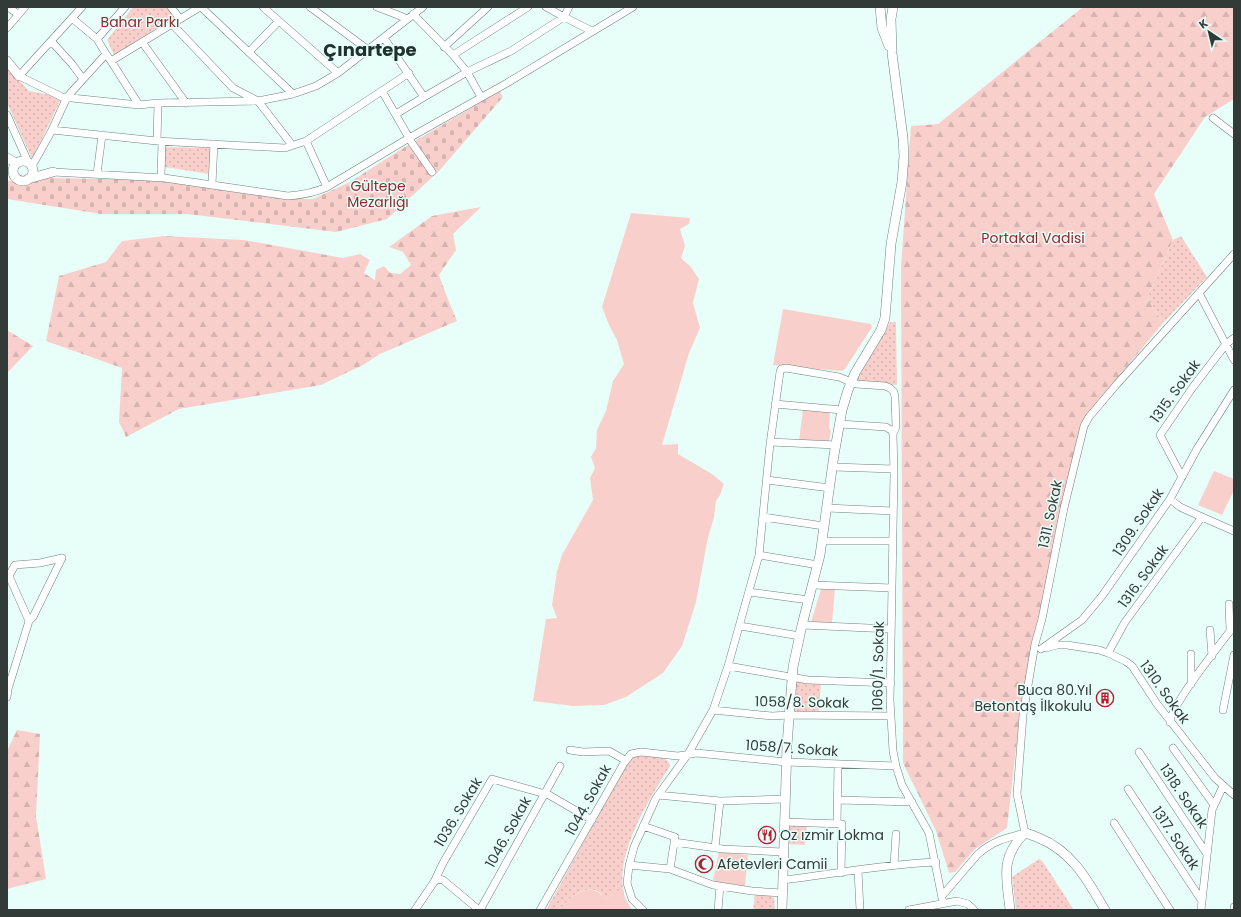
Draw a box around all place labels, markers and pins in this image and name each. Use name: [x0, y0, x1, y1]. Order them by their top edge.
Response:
place label: Buca 80.Yıl Betontaş İlkokulu: [974, 680, 1092, 716]
building icon: Buca 80.Yıl Betontaş İlkokulu: [1095, 688, 1115, 708]
restaurant icon: Oz ızmir Lokma: [757, 825, 777, 845]
place label: Oz ızmir Lokma: [780, 825, 884, 845]
mosque icon: Afetevleri Camii: [694, 854, 714, 874]
place label: Afetevleri Camii: [717, 854, 827, 874]

